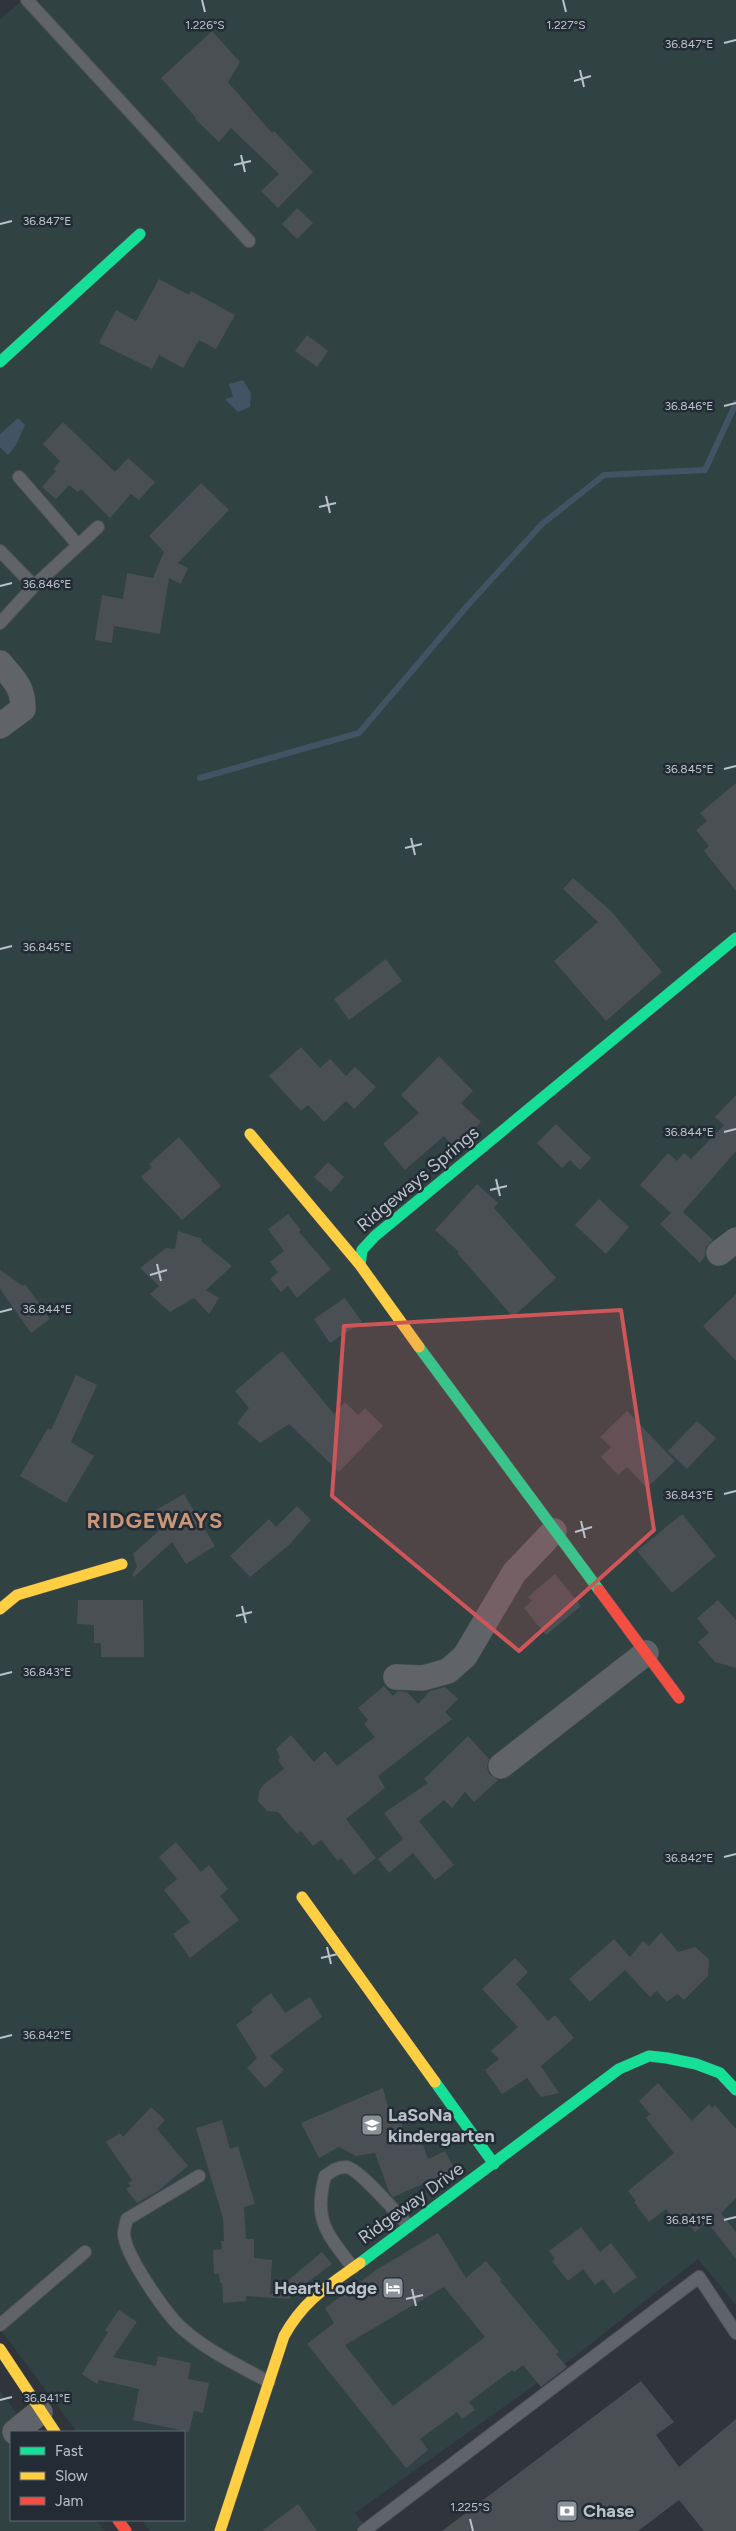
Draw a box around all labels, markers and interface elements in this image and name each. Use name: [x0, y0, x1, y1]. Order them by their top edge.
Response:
text: 1.226°S: [185, 18, 225, 32]
text: 1.227°S: [546, 18, 586, 32]
text: 36.847°E: [665, 37, 713, 51]
text: 36.847°E: [23, 214, 71, 228]
text: 36.846°E: [665, 399, 713, 413]
text: 36.846°E: [23, 577, 71, 591]
text: 36.845°E: [664, 762, 714, 776]
text: 36.845°E: [22, 940, 72, 954]
street label: Ridgeways Springs: [353, 1122, 483, 1236]
text: 36.844°E: [664, 1125, 714, 1139]
text: 36.844°E: [22, 1302, 72, 1316]
text: 36.843°E: [665, 1488, 713, 1502]
district label: RIDGEWAYS: [87, 1507, 223, 1534]
text: 36.843°E: [23, 1665, 71, 1679]
text: 36.842°E: [665, 1851, 713, 1865]
text: 36.842°E: [23, 2028, 71, 2042]
place label: LaSoNa kindergarten: [388, 2104, 495, 2147]
school or university icon: LaSoNa kindergarten: [360, 2113, 384, 2137]
street label: Ridgeway Drive: [354, 2157, 468, 2249]
text: 36.841°E: [665, 2213, 713, 2227]
hotel icon: Heart Lodge: [381, 2276, 405, 2300]
place label: Heart Lodge: [274, 2277, 377, 2299]
text: 36.841°E: [23, 2391, 71, 2405]
legend: [10, 2431, 185, 2521]
text: Fast: [55, 2442, 84, 2460]
text: Slow: [55, 2467, 88, 2485]
text: Jam: [55, 2492, 83, 2510]
bank icon: Chase: [555, 2499, 579, 2523]
text: 1.225°S: [450, 2500, 490, 2514]
place label: Chase: [583, 2500, 634, 2522]

